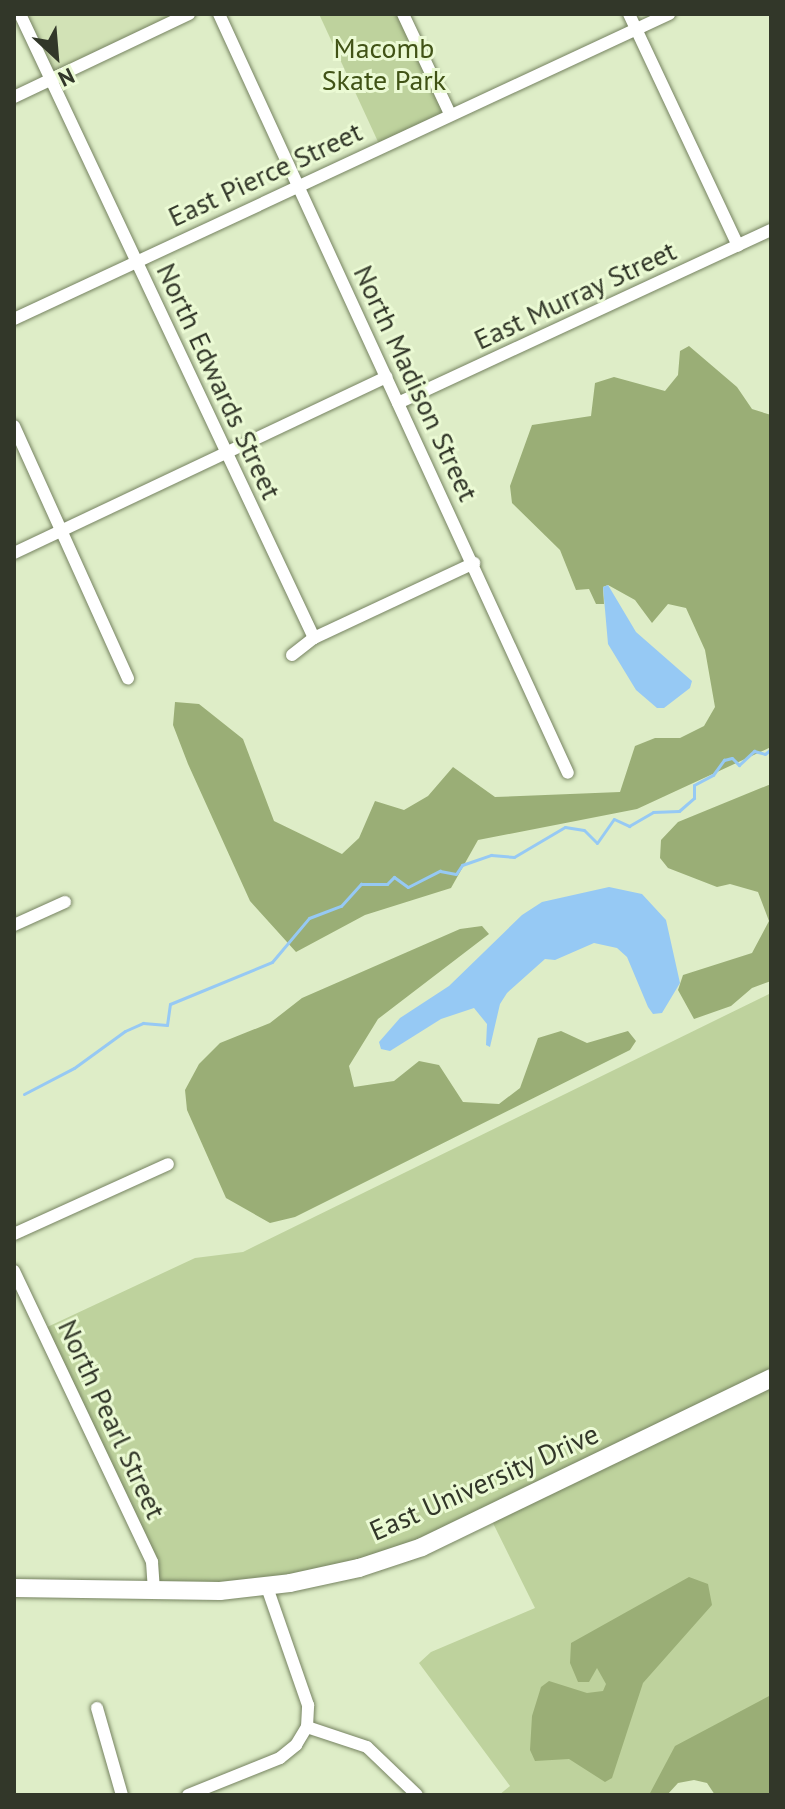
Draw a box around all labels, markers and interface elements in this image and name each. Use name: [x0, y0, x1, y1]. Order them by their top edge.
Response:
north arrow: [16, 16, 96, 96]
park label: Macomb Skate Park: [322, 31, 446, 97]
text: N: [54, 62, 79, 93]
street label: East Pierce Street: [163, 114, 367, 234]
street label: East Murray Street: [468, 233, 682, 357]
street label: North Edwards Street: [150, 258, 288, 504]
street label: North Madison Street: [347, 260, 485, 506]
street label: North Pearl Street: [51, 1314, 173, 1524]
street label: East University Drive: [364, 1416, 604, 1548]

